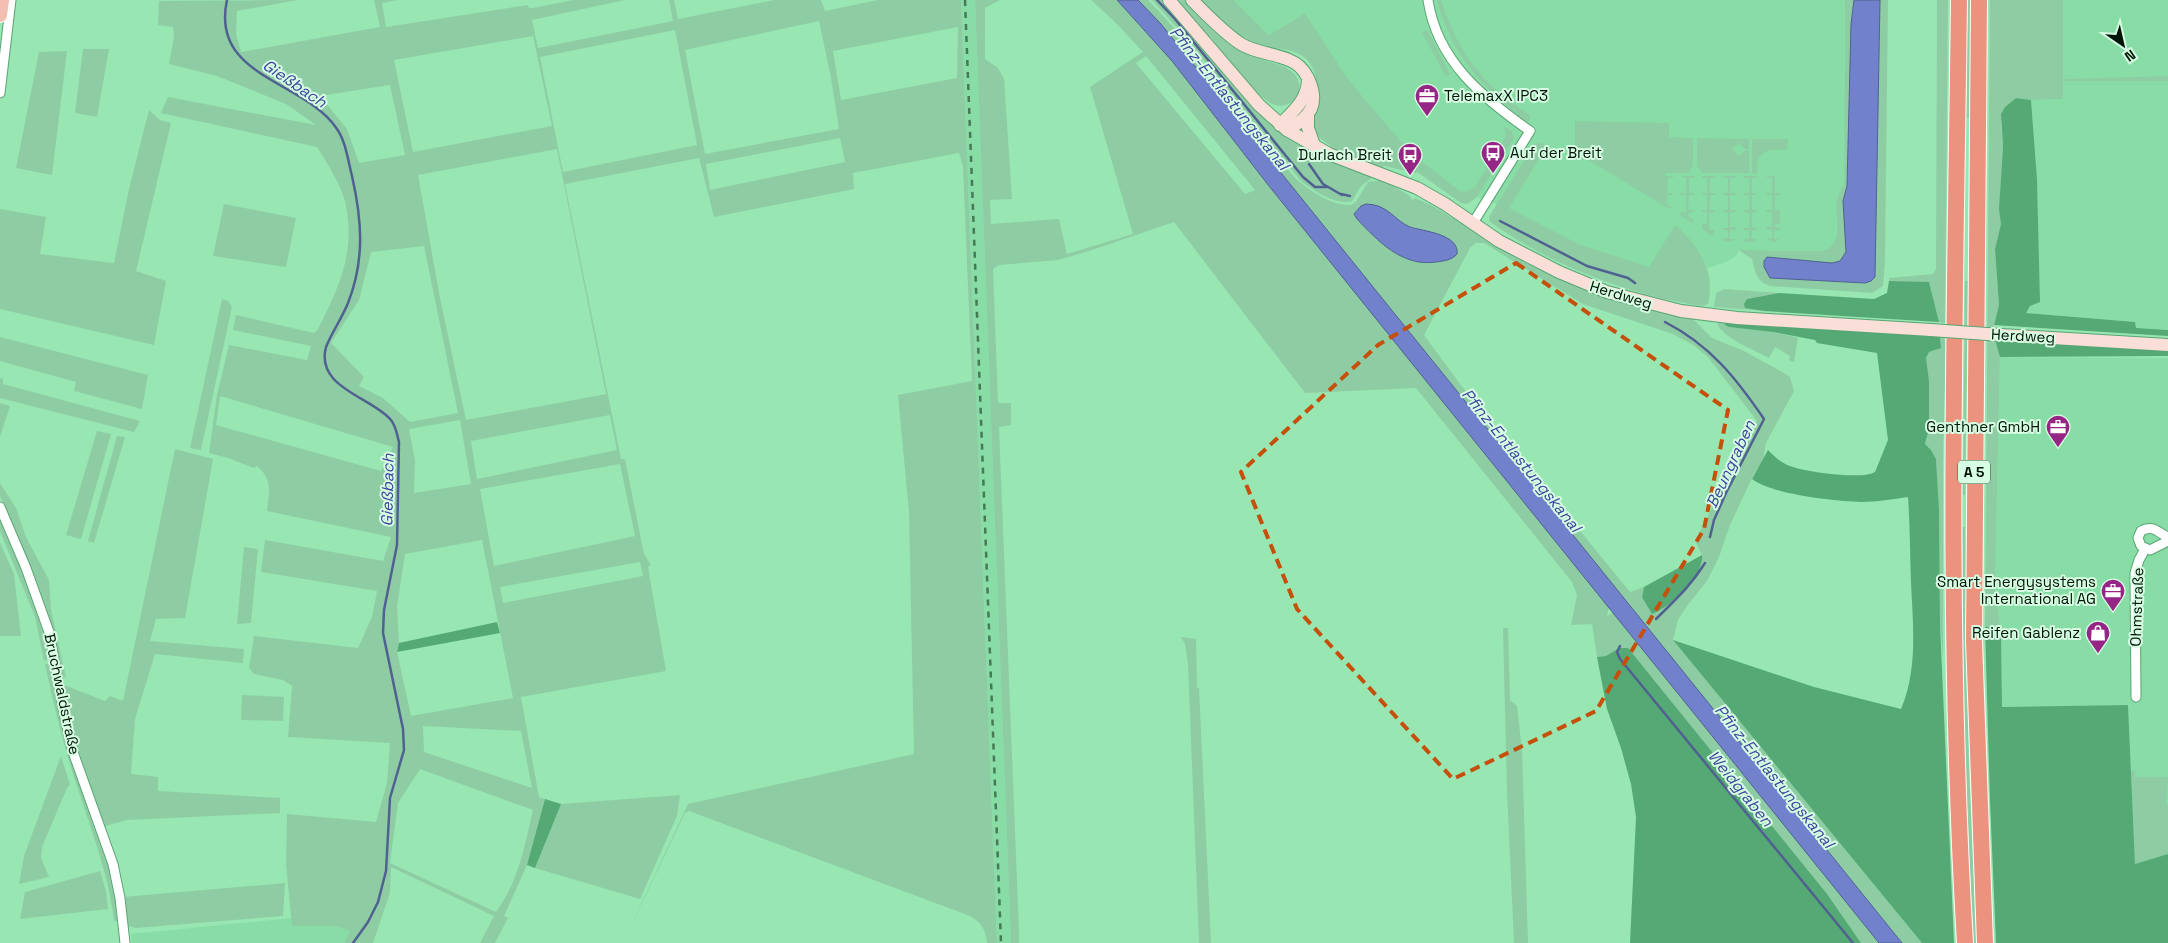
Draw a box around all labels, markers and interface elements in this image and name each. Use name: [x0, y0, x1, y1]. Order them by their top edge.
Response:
north arrow: [2098, 20, 2148, 70]
water label: Pfinz-Entlastungskanal: [1165, 22, 1295, 176]
text: N: [2121, 46, 2139, 66]
water label: Gießbach: [259, 54, 332, 113]
office icon: TelemaxX IPC3: [1414, 83, 1440, 117]
place label: TelemaxX IPC3: [1444, 86, 1548, 105]
bus stop icon: Auf der Breit: [1480, 140, 1506, 174]
bus stop icon: Durlach Breit: [1397, 142, 1423, 176]
place label: Auf der Breit: [1510, 143, 1602, 162]
place label: Durlach Breit: [1298, 145, 1392, 164]
street label: Herdweg: [1588, 276, 1655, 313]
street label: Herdweg: [1990, 324, 2056, 347]
water label: Pfinz-Entlastungskanal: [1457, 384, 1587, 538]
office icon: Genthner GmbH: [2045, 414, 2071, 448]
water label: Beungraben: [1701, 416, 1760, 511]
place label: Genthner GmbH: [1926, 417, 2040, 436]
water label: Gießbach: [376, 452, 399, 527]
road number: A 5: [1958, 461, 1990, 484]
street label: Ohmstraße: [2126, 567, 2147, 647]
place label: Smart Energysystems International AG: [1937, 572, 2096, 608]
office icon: Smart Energysystems International AG: [2100, 578, 2126, 612]
shop icon: Reifen Gablenz: [2085, 620, 2111, 654]
place label: Reifen Gablenz: [1972, 623, 2080, 642]
street label: Bruchwaldstraße: [40, 631, 85, 756]
water label: Pfinz-Entlastungskanal: [1710, 700, 1840, 854]
water label: Weidgraben: [1703, 746, 1779, 832]

